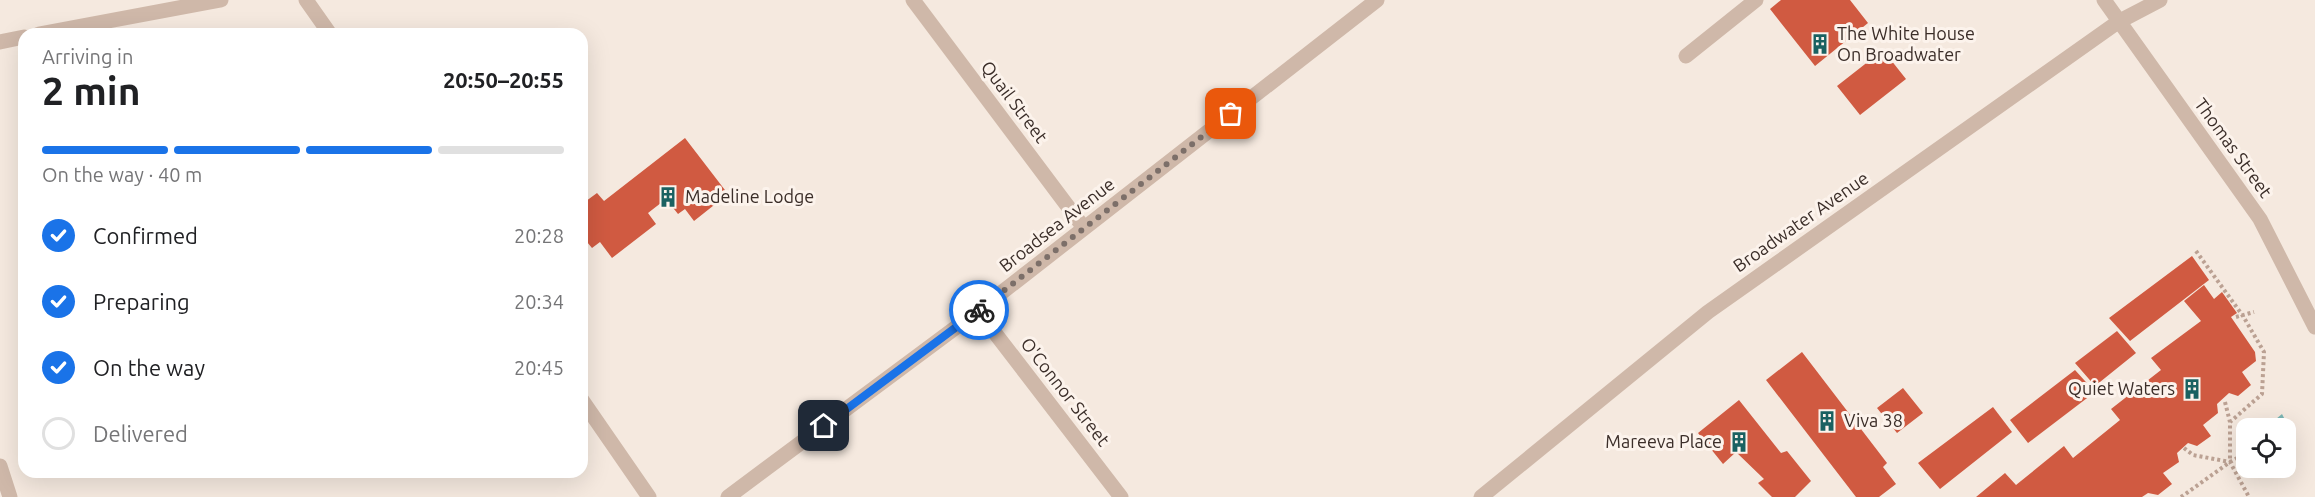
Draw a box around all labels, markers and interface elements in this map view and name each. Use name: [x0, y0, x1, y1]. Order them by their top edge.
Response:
place label: The White House On Broadwater: [1837, 23, 1975, 64]
building icon: The White House On Broadwater: [1808, 32, 1832, 56]
text: Arriving in: [42, 45, 133, 68]
street label: Quail Street: [977, 57, 1052, 147]
text: 20:50–20:55: [443, 67, 564, 92]
text: 2 min: [42, 69, 141, 112]
pin: [1205, 88, 1256, 139]
street label: Thomas Street: [2191, 94, 2277, 201]
icon: bag: [1214, 97, 1247, 130]
text: On the way · 40 m: [42, 163, 202, 186]
street label: Broadwater Avenue: [1729, 167, 1872, 275]
street label: Broadsea Avenue: [995, 173, 1118, 275]
building icon: Madeline Lodge: [656, 185, 680, 209]
place label: Madeline Lodge: [685, 186, 814, 206]
icon: check: [42, 219, 75, 252]
text: Confirmed: [93, 223, 198, 248]
text: 20:28: [514, 224, 564, 247]
courier: [949, 280, 1009, 340]
icon: check: [42, 285, 75, 318]
text: Preparing: [93, 289, 190, 314]
text: 20:34: [514, 290, 564, 313]
icon: bike: [963, 294, 996, 327]
street label: O'Connor Street: [1017, 333, 1114, 449]
icon: check: [42, 351, 75, 384]
text: On the way: [93, 355, 205, 380]
text: 20:45: [514, 356, 564, 379]
building icon: Quiet Waters: [2180, 377, 2204, 401]
place label: Quiet Waters: [2068, 378, 2175, 399]
pin: [798, 400, 849, 451]
icon: home: [807, 409, 840, 442]
building icon: Viva 38: [1815, 409, 1839, 433]
place label: Viva 38: [1844, 410, 1903, 430]
map controls: [2236, 418, 2296, 478]
button: locate: [2236, 418, 2296, 478]
text: Delivered: [93, 421, 188, 446]
building icon: Mareeva Place: [1727, 430, 1751, 454]
place label: Mareeva Place: [1605, 431, 1722, 451]

